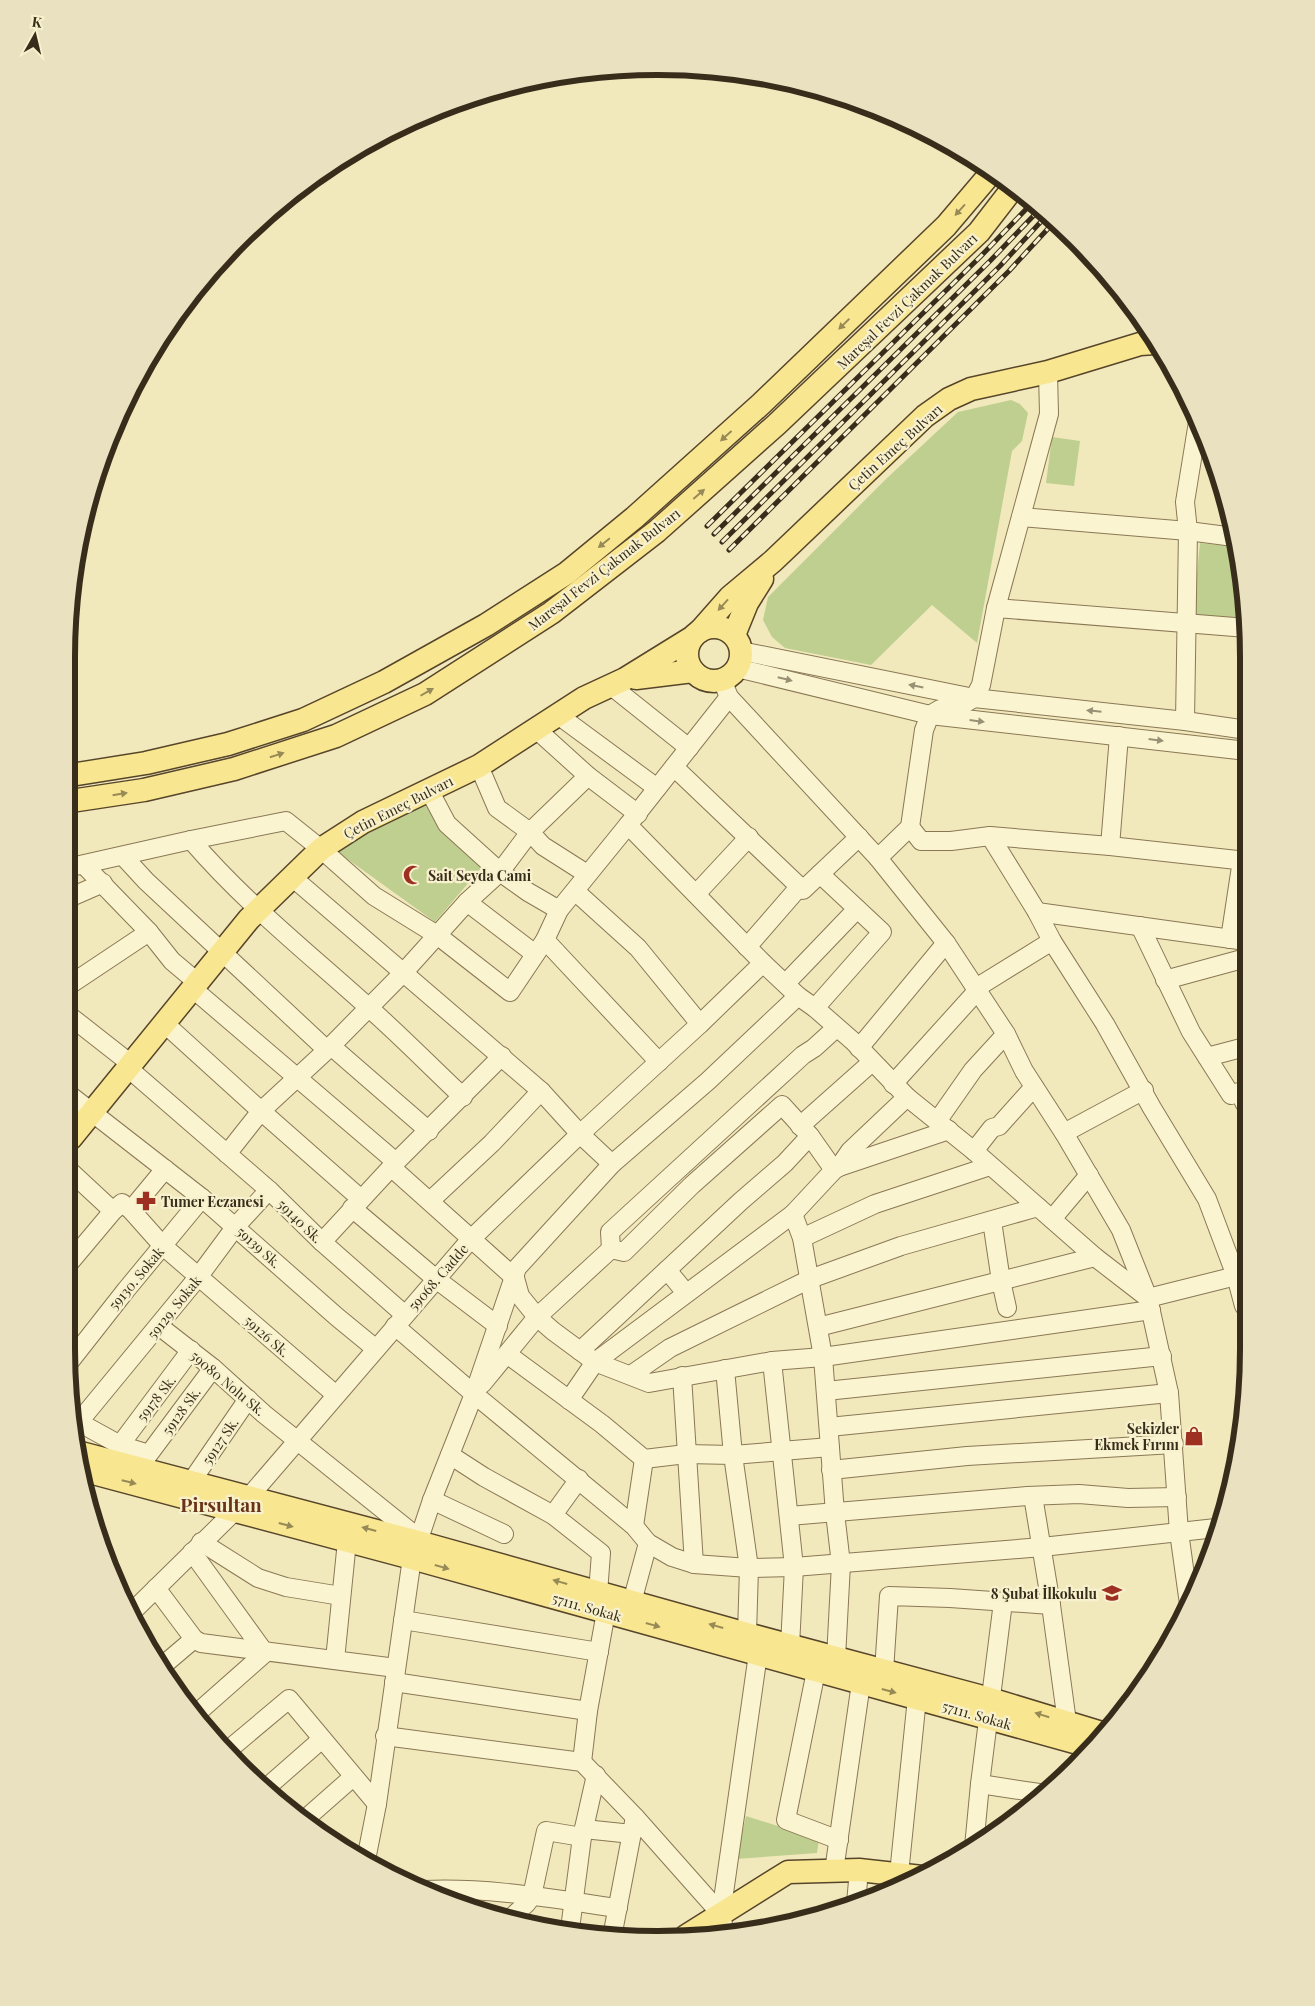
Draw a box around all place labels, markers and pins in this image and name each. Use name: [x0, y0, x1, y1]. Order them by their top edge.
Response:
mosque icon: Sait Seyda Cami: [402, 864, 424, 886]
place label: Sait Seyda Cami: [428, 866, 532, 885]
pharmacy icon: Tumer Eczanesi: [135, 1190, 157, 1212]
place label: Tumer Eczanesi: [161, 1192, 264, 1211]
place label: Sekizler Ekmek Fırını: [1094, 1419, 1180, 1454]
shop icon: Sekizler Ekmek Fırını: [1183, 1425, 1205, 1447]
school or university icon: 8 Şubat İlkokulu: [1101, 1582, 1123, 1604]
place label: 8 Şubat İlkokulu: [991, 1584, 1098, 1603]

